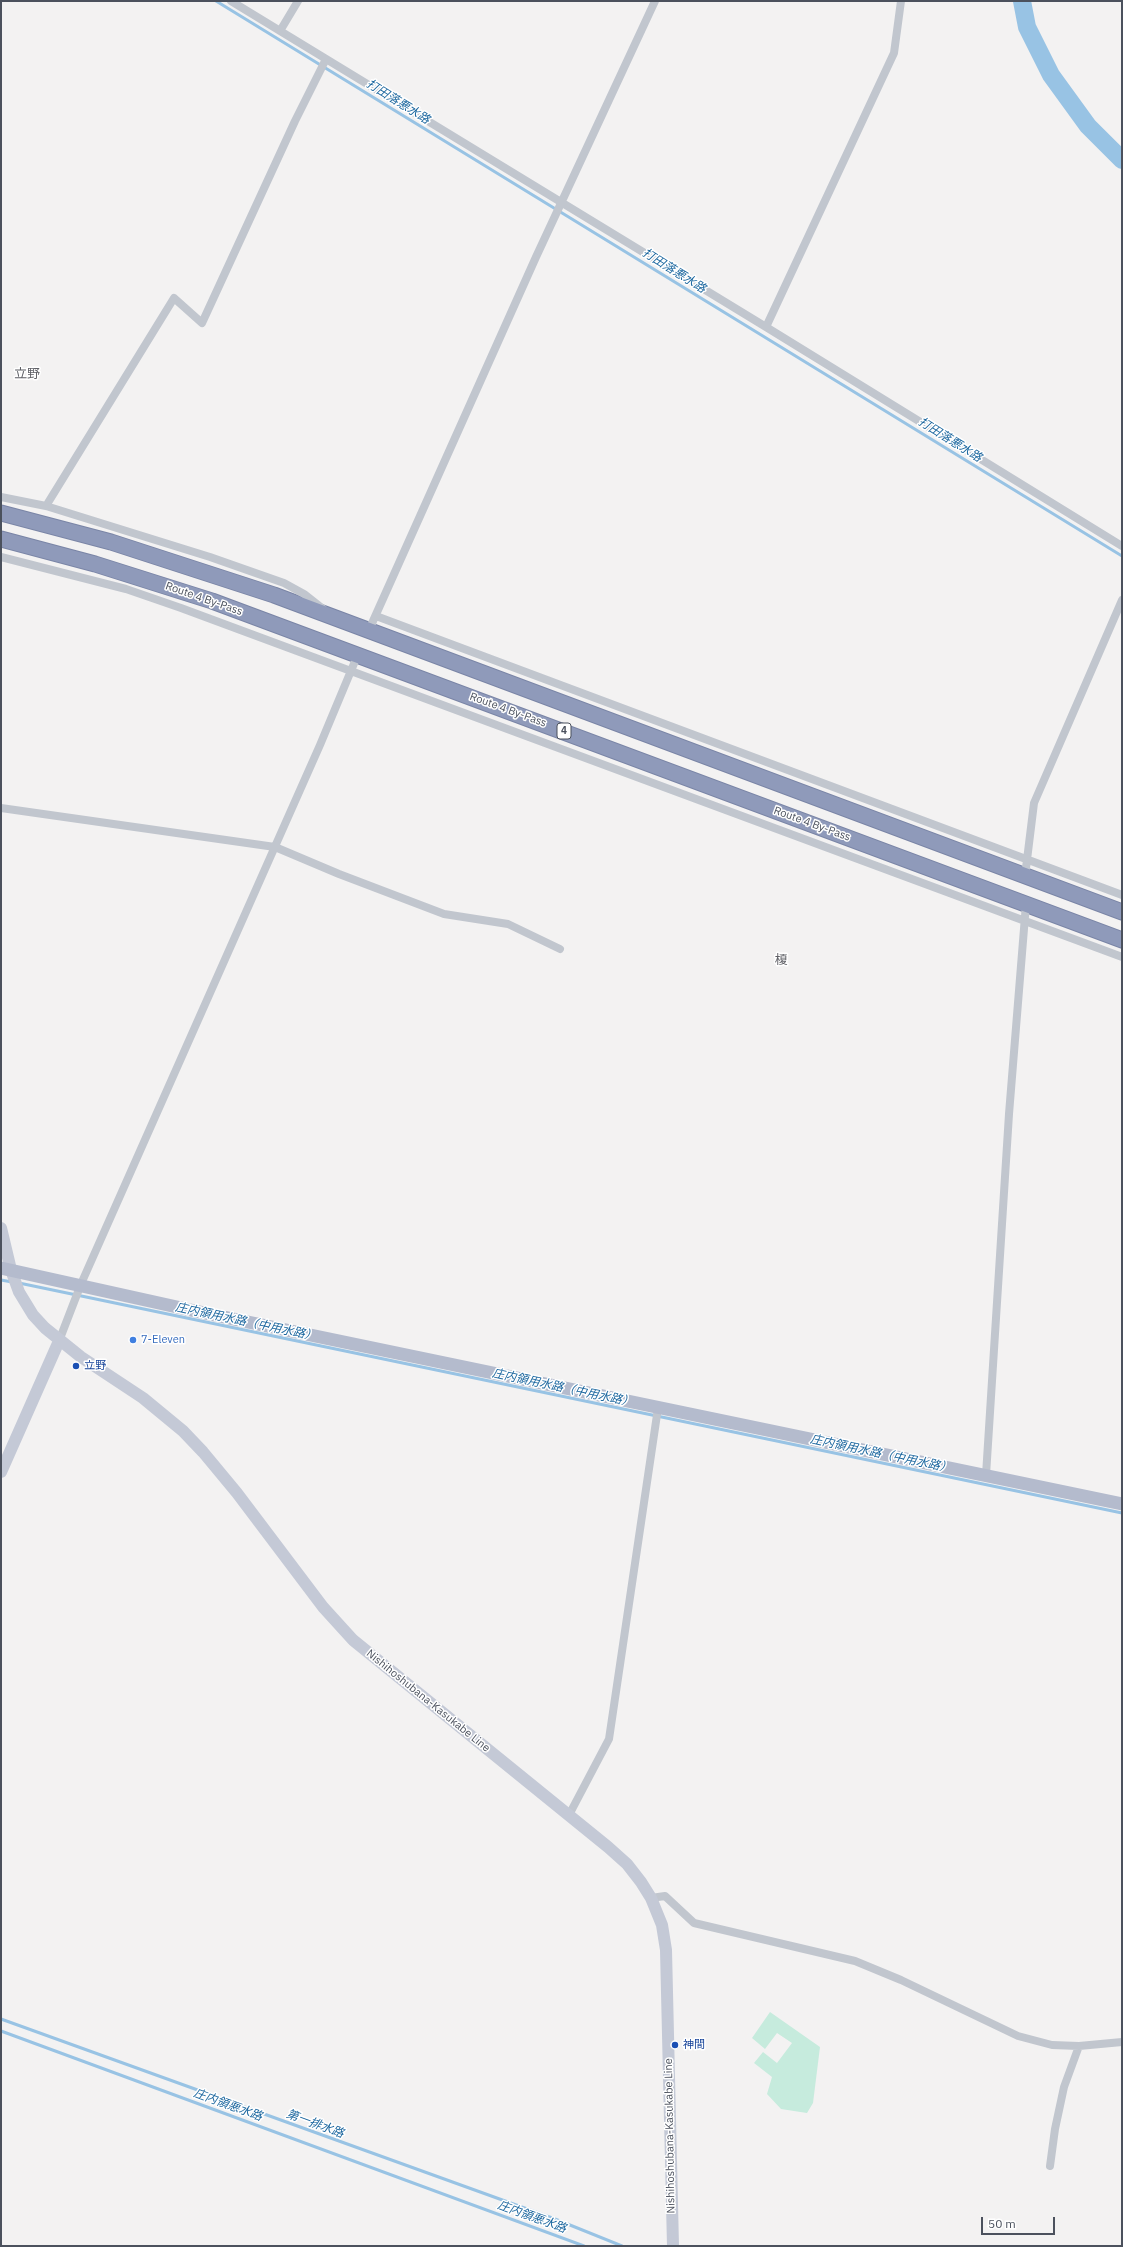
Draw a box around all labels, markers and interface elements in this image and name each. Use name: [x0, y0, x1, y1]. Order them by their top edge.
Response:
water label: 打田落悪水路: [364, 77, 432, 127]
water label: 打田落悪水路: [640, 246, 708, 296]
district label: 立野: [14, 366, 40, 382]
water label: 打田落悪水路: [916, 415, 984, 465]
street label: Route 4 By-Pass: [164, 580, 244, 618]
street label: Route 4 By-Pass: [468, 690, 548, 730]
road number: 4: [557, 723, 571, 739]
street label: Route 4 By-Pass: [772, 804, 852, 844]
district label: 榎: [775, 952, 787, 968]
water label: 庄内領用水路（中用水路）: [174, 1300, 318, 1344]
place label: 7-Eleven: [141, 1333, 185, 1347]
marker: 7-Eleven: [128, 1335, 138, 1345]
place label: 立野: [84, 1359, 106, 1373]
marker: 立野: [71, 1361, 81, 1371]
water label: 庄内領用水路（中用水路）: [491, 1366, 635, 1410]
water label: 庄内領用水路（中用水路）: [809, 1432, 953, 1476]
street label: Nishihoshubana-Kasukabe Line: [363, 1647, 493, 1755]
place label: 神間: [683, 2038, 705, 2052]
marker: 神間: [670, 2040, 680, 2050]
street label: Nishihoshubana-Kasukabe Line: [662, 2058, 678, 2214]
water label: 庄内領悪水路: [192, 2086, 264, 2124]
water label: 第一排水路: [284, 2107, 346, 2141]
water label: 庄内領悪水路: [496, 2198, 568, 2236]
scale bar: [983, 2209, 1057, 2235]
text: 50 m: [988, 2216, 1016, 2231]

